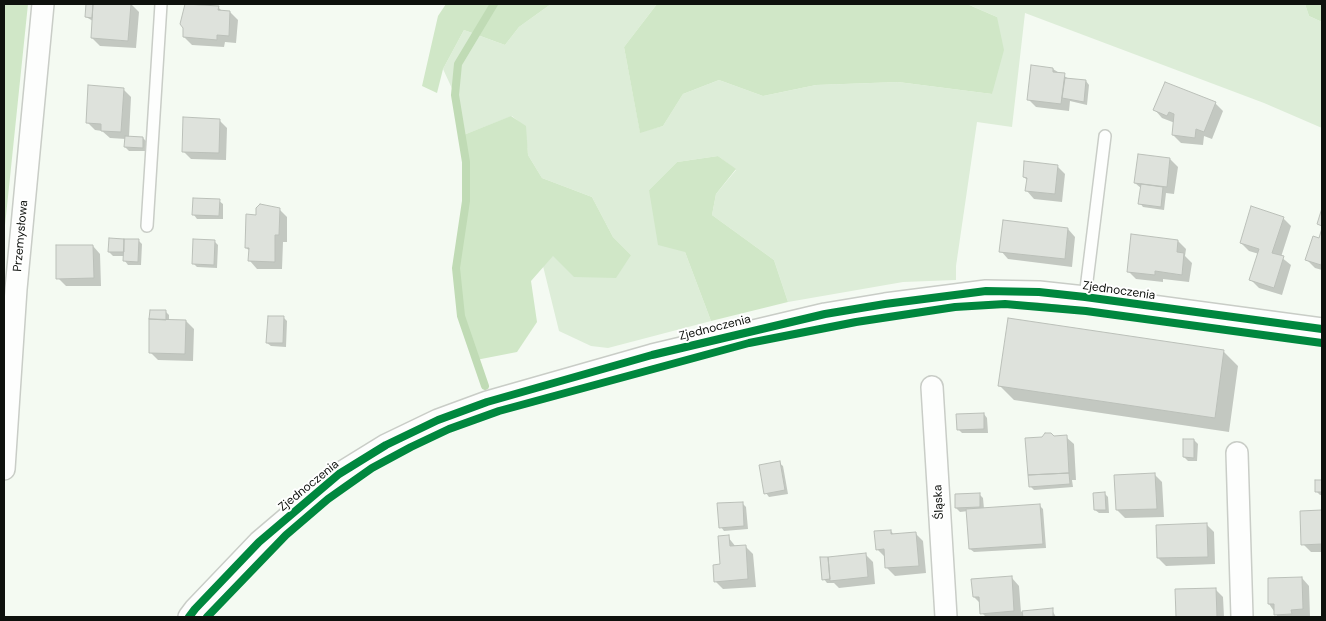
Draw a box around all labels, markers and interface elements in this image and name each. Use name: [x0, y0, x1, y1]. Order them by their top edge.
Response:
street label: Przemysłowa: [11, 200, 31, 272]
street label: Zjednoczenia: [1082, 279, 1156, 303]
street label: Zjednoczenia: [678, 312, 752, 344]
street label: Zjednoczenia: [276, 457, 342, 515]
street label: Śląska: [931, 484, 947, 520]

